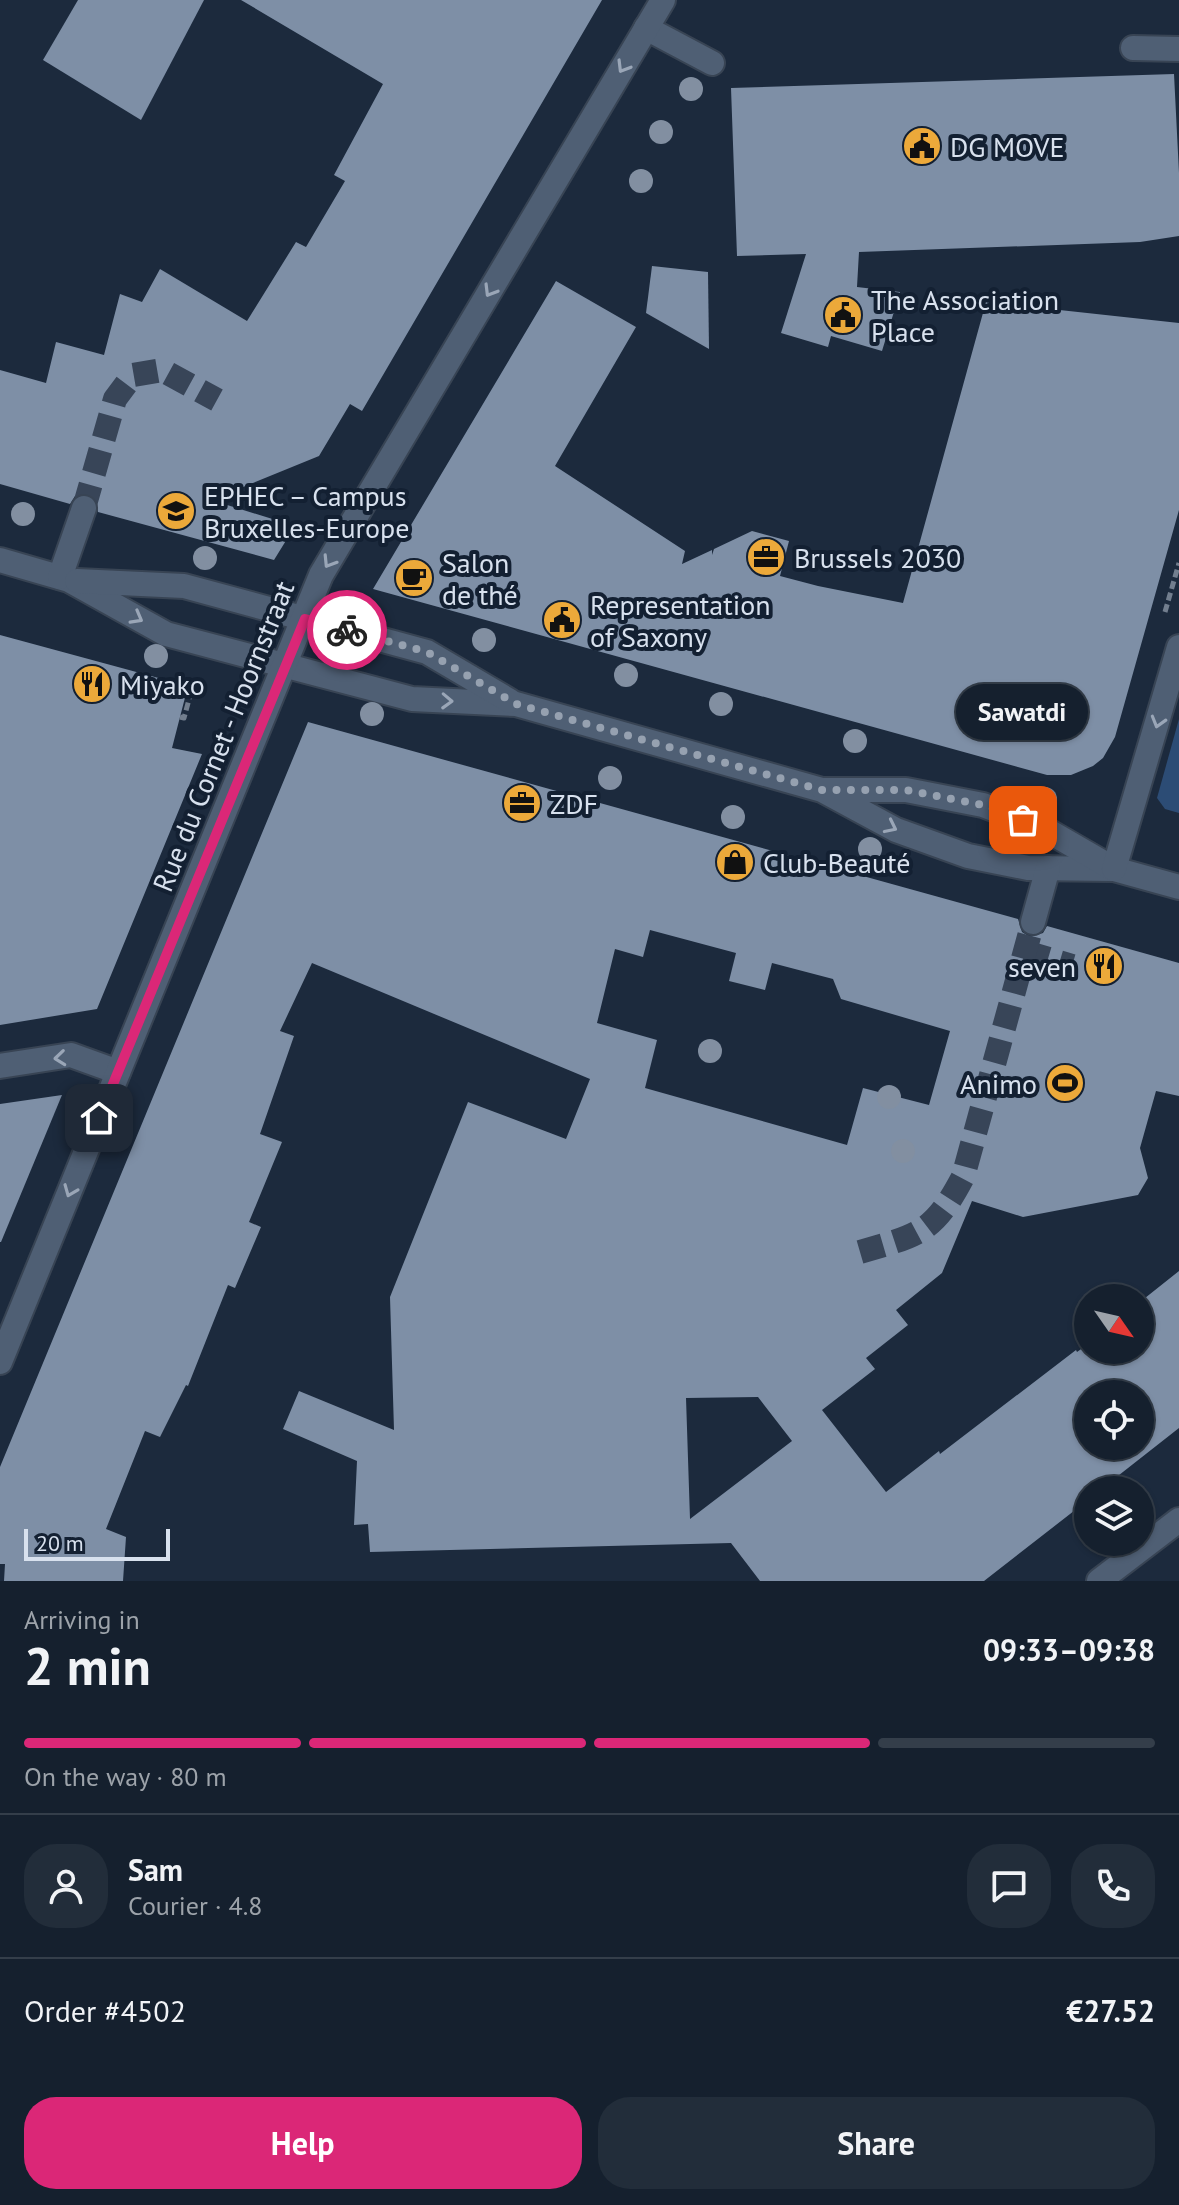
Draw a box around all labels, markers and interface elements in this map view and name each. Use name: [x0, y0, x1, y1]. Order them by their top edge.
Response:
one-way arrow: [617, 58, 633, 73]
public building icon: DG MOVE: [901, 125, 943, 167]
place label: DG MOVE: [950, 128, 1064, 165]
place label: The Association Place: [871, 281, 1059, 350]
one-way arrow: [484, 282, 500, 297]
public building icon: The Association Place: [822, 294, 864, 336]
place label: EPHEC – Campus Bruxelles-Europe: [204, 477, 409, 546]
school or university icon: EPHEC – Campus Bruxelles-Europe: [155, 490, 197, 532]
office icon: Brussels 2030: [745, 536, 787, 578]
place label: Brussels 2030: [794, 539, 961, 576]
place label: Salon de thé: [442, 544, 518, 613]
one-way arrow: [323, 553, 339, 568]
cafe icon: Salon de thé: [393, 557, 435, 599]
street label: Rue du Cornet - Hoornstraat: [144, 575, 302, 897]
place label: Representation of Saxony: [590, 586, 770, 655]
courier: [307, 590, 387, 670]
public building icon: Representation of Saxony: [541, 599, 583, 641]
one-way arrow: [129, 608, 143, 624]
icon: bike: [325, 608, 369, 652]
restaurant icon: Miyako: [71, 663, 113, 705]
place label: Miyako: [120, 666, 205, 703]
callout: Sawatdi: [957, 684, 1089, 740]
one-way arrow: [441, 692, 454, 709]
text: Sawatdi: [978, 695, 1066, 728]
one-way arrow: [1151, 715, 1167, 729]
office icon: ZDF: [501, 782, 543, 824]
place label: ZDF: [550, 785, 598, 822]
pin: [989, 786, 1057, 854]
icon: bag: [1001, 798, 1045, 842]
one-way arrow: [882, 817, 897, 832]
shop icon: Club-Beauté: [714, 841, 756, 883]
place label: Club-Beauté: [763, 844, 910, 881]
restaurant icon: seven: [1083, 945, 1125, 987]
place label: seven: [1008, 948, 1076, 985]
one-way arrow: [53, 1049, 66, 1066]
sports icon: Animo: [1044, 1062, 1086, 1104]
place label: Animo: [960, 1065, 1037, 1102]
pin: [65, 1084, 133, 1152]
icon: home: [77, 1096, 121, 1140]
one-way arrow: [63, 1183, 80, 1197]
north arrow: [1074, 1284, 1154, 1364]
map controls: [1074, 1284, 1154, 1556]
button: locate: [1074, 1380, 1154, 1460]
button: layers: [1074, 1476, 1154, 1556]
scale bar: [24, 1525, 170, 1561]
text: 20 m: [36, 1529, 84, 1557]
text: Arriving in: [24, 1603, 140, 1636]
text: 09:33–09:38: [983, 1630, 1155, 1669]
text: 2 min: [24, 1632, 151, 1699]
text: On the way · 80 m: [24, 1760, 227, 1793]
button: person: [24, 1844, 108, 1928]
button: chat: [967, 1844, 1051, 1928]
button: phone: [1071, 1844, 1155, 1928]
text: Sam: [128, 1850, 183, 1889]
text: Courier · 4.8: [128, 1889, 262, 1922]
text: Order #4502: [24, 1991, 186, 2030]
text: €27.52: [1066, 1991, 1155, 2030]
button: Help: [24, 2097, 582, 2189]
button: Share: [598, 2097, 1155, 2189]

